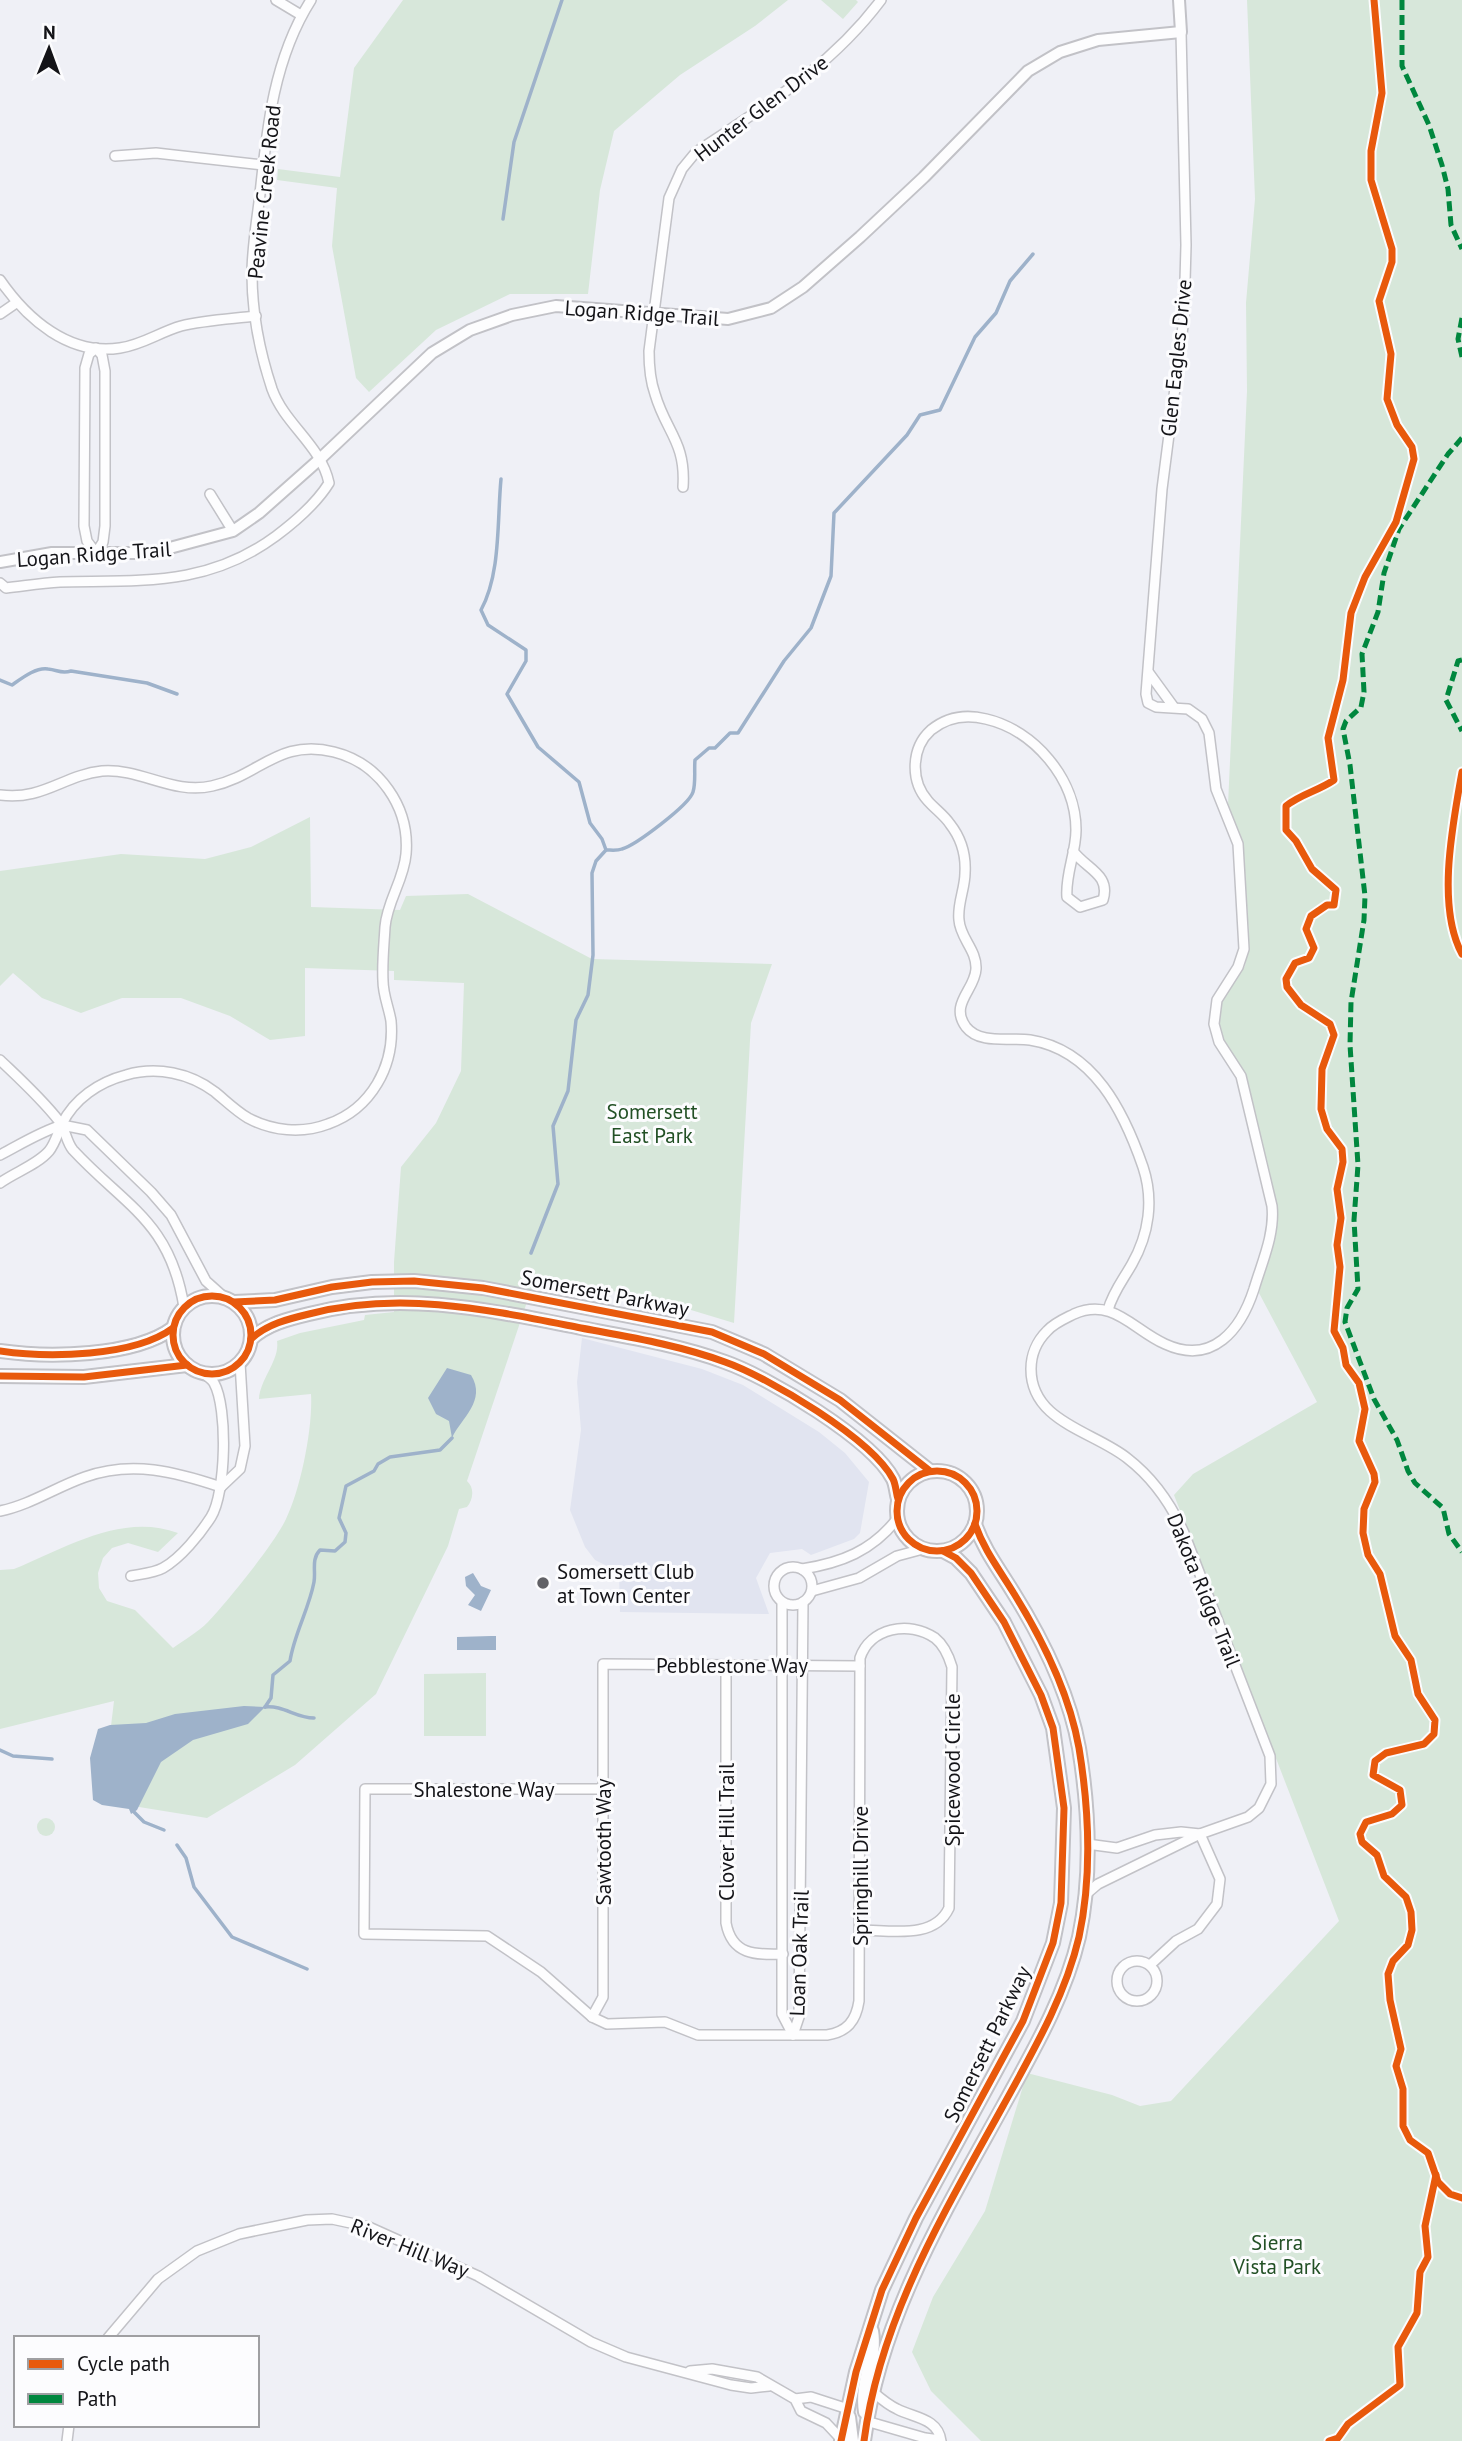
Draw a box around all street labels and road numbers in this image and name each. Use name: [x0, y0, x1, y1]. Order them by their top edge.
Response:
street label: Hunter Glen Drive: [689, 49, 833, 167]
street label: Peavine Creek Road: [241, 104, 287, 280]
street label: Glen Eagles Drive: [1154, 278, 1198, 438]
street label: Logan Ridge Trail: [564, 294, 720, 332]
street label: Logan Ridge Trail: [16, 535, 172, 573]
street label: Somersett Parkway: [519, 1263, 692, 1323]
street label: Dakota Ridge Trail: [1161, 1509, 1247, 1671]
street label: Pebblestone Way: [656, 1652, 808, 1679]
street label: Spicewood Circle: [939, 1693, 966, 1847]
street label: Clover Hill Trail: [713, 1763, 740, 1901]
street label: Shalestone Way: [414, 1776, 555, 1803]
street label: Sawtooth Way: [590, 1778, 617, 1905]
street label: Springhill Drive: [847, 1806, 874, 1946]
street label: Loan Oak Trail: [783, 1889, 815, 2017]
street label: Somersett Parkway: [937, 1961, 1037, 2127]
street label: River Hill Way: [347, 2212, 473, 2284]

